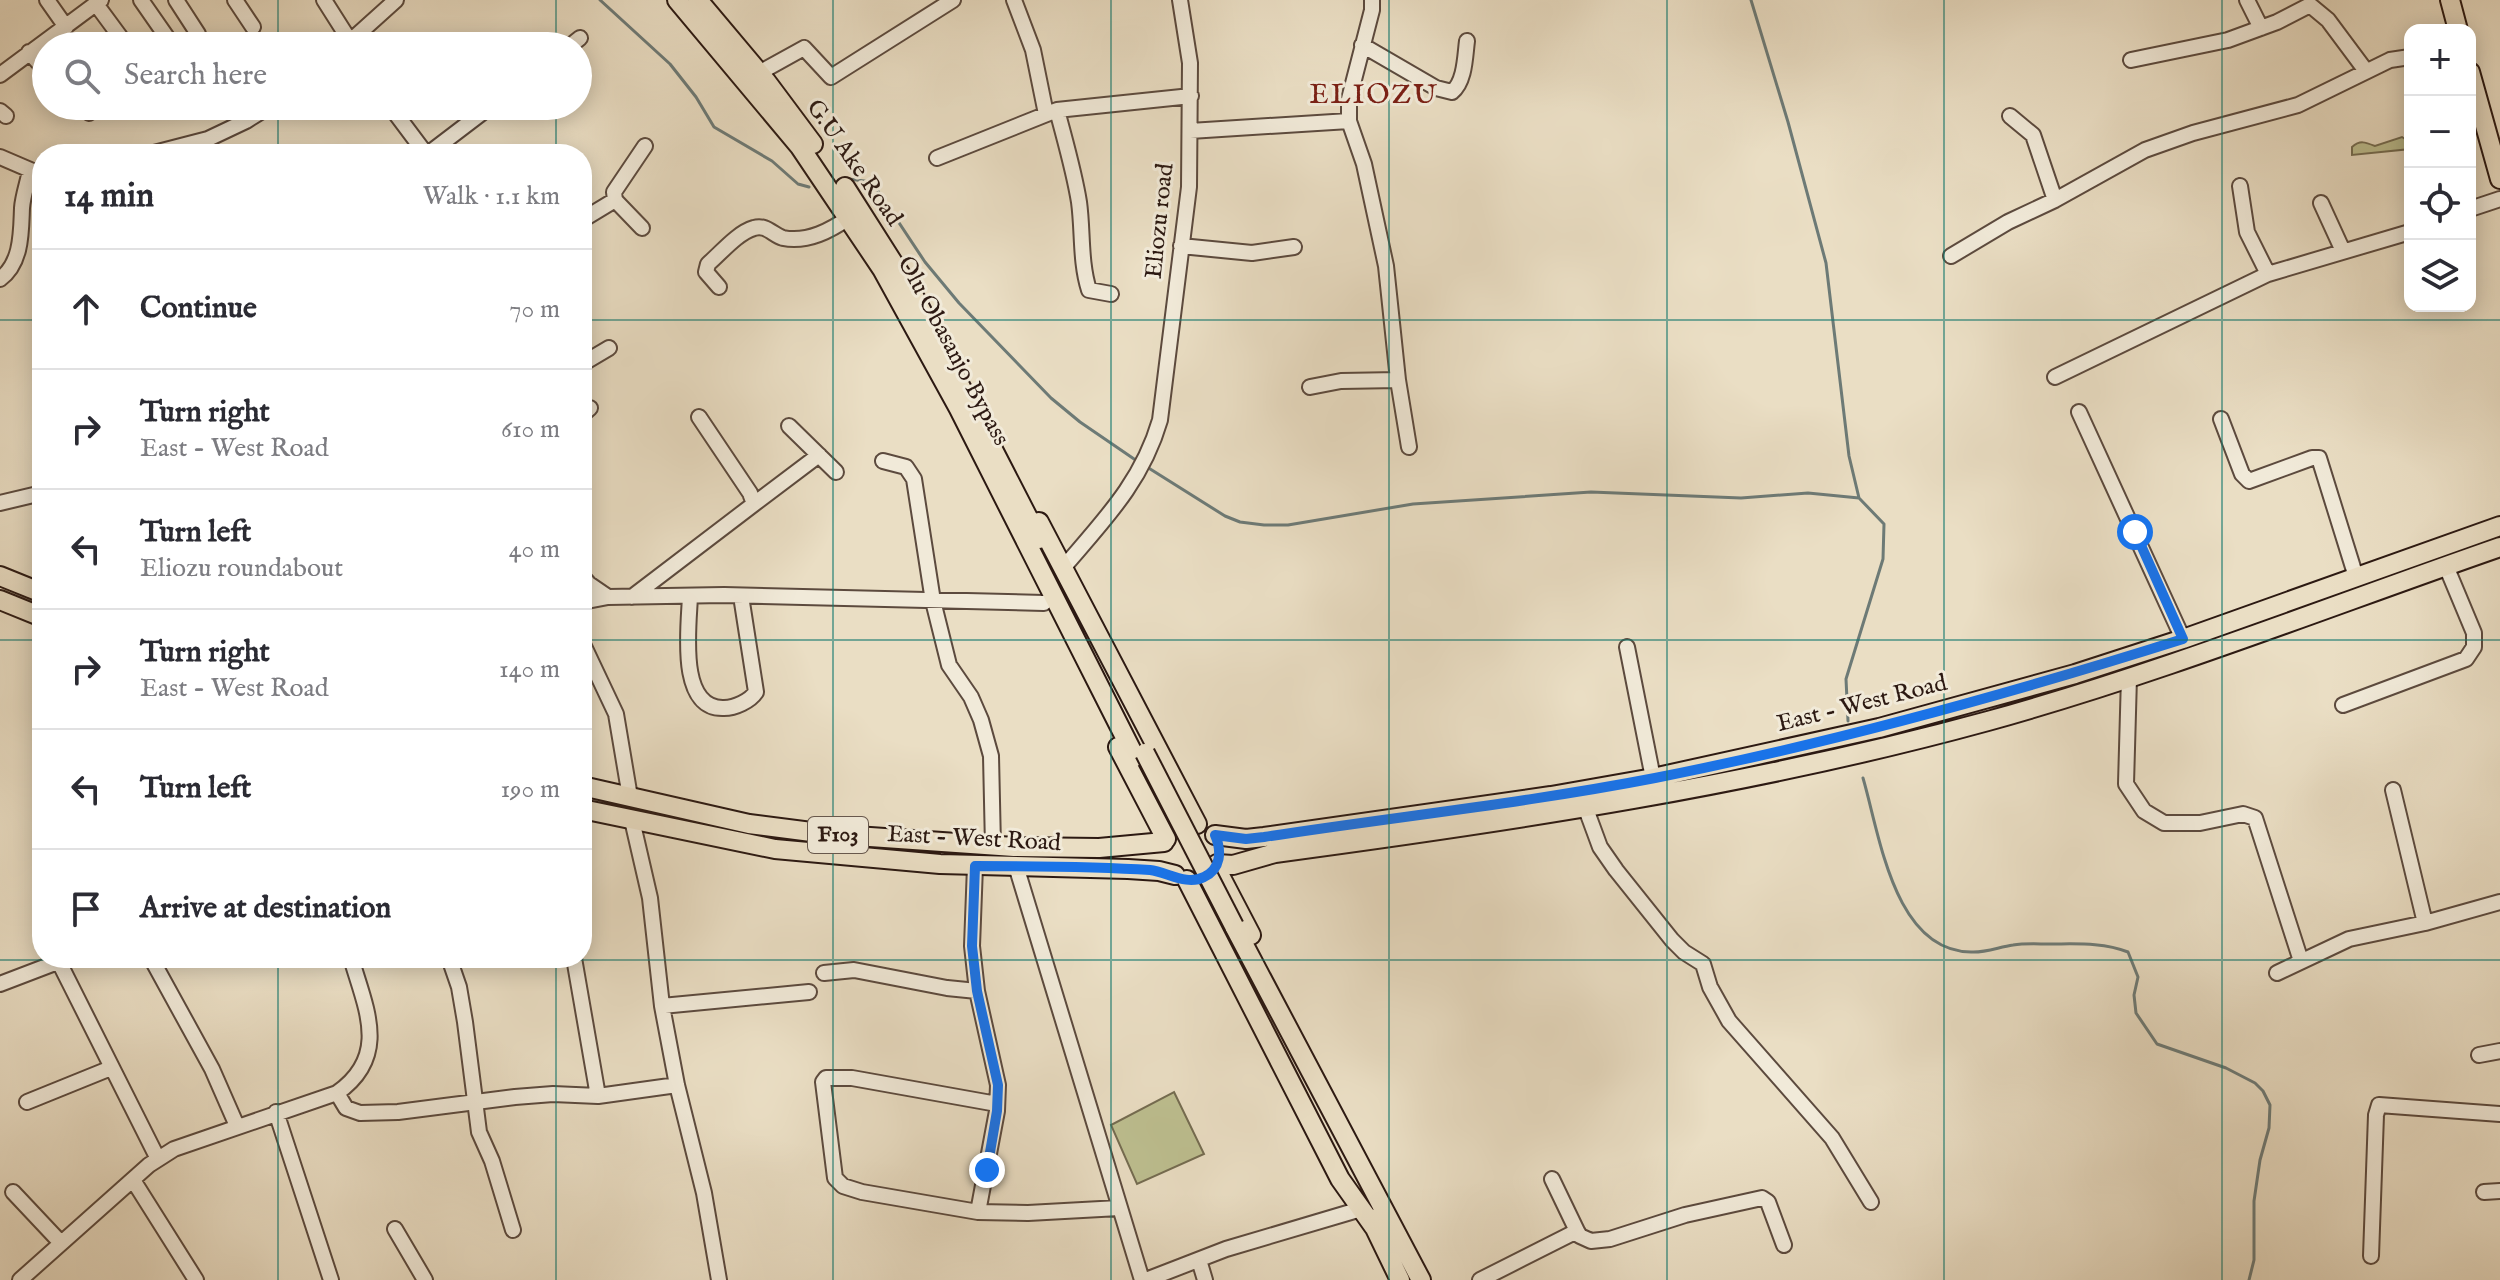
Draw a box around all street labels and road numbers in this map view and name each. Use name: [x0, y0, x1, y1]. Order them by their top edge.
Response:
street label: G.U Ake Road: [799, 94, 909, 233]
street label: Eliozu road: [1139, 161, 1182, 280]
street label: Olu Obasanjo Bypass: [890, 251, 1016, 451]
street label: East - West Road: [1774, 668, 1950, 740]
road number: F103: [808, 817, 868, 853]
street label: East - West Road: [886, 819, 1062, 859]

